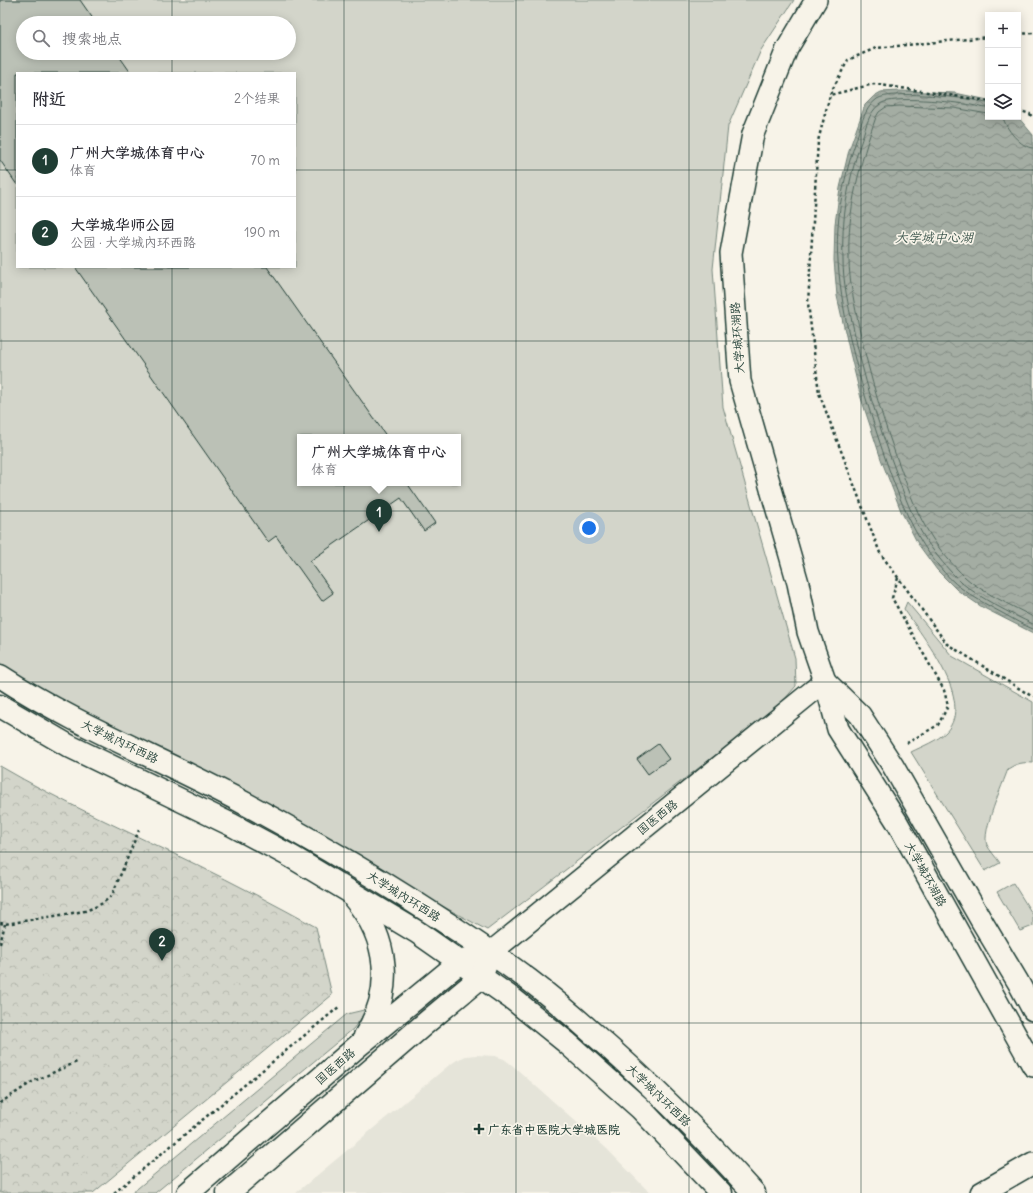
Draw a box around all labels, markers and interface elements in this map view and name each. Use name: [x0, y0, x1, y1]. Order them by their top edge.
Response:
map controls: [985, 12, 1021, 120]
button: +: [985, 12, 1021, 48]
search box: [16, 16, 296, 60]
icon: search: [30, 27, 52, 49]
text: 搜索地点: [62, 29, 122, 48]
button: −: [985, 48, 1021, 84]
button: layers: [985, 84, 1021, 120]
text: 附近: [32, 88, 66, 110]
text: 2个结果: [234, 90, 280, 107]
text: 广州大学城体育中心: [70, 143, 205, 162]
text: 1: [42, 152, 48, 169]
text: 70 m: [251, 152, 280, 169]
text: 体育: [70, 162, 96, 179]
text: 大学城华师公园: [70, 215, 175, 234]
text: 2: [41, 224, 49, 241]
text: 190 m: [244, 224, 280, 241]
water label: 大学城中心湖: [895, 229, 975, 246]
text: 公园 · 大学城内环西路: [70, 234, 196, 251]
street label: 大学城环湖路: [727, 302, 747, 374]
popup: [297, 434, 461, 486]
text: 广州大学城体育中心: [311, 442, 447, 461]
text: 体育: [311, 461, 338, 478]
pin: 1: [366, 499, 392, 532]
your location: [579, 518, 599, 538]
street label: 大学城内环西路: [79, 716, 161, 766]
street label: 国医西路: [634, 796, 680, 838]
street label: 大学城环湖路: [902, 839, 950, 909]
street label: 大学城内环西路: [364, 867, 444, 925]
pin: 2: [149, 928, 175, 961]
street label: 国医西路: [312, 1045, 358, 1087]
street label: 大学城内环西路: [624, 1060, 694, 1130]
place label: 广东省中医院大学城医院: [488, 1122, 620, 1137]
marker: 广东省中医院大学城医院: [473, 1123, 485, 1135]

